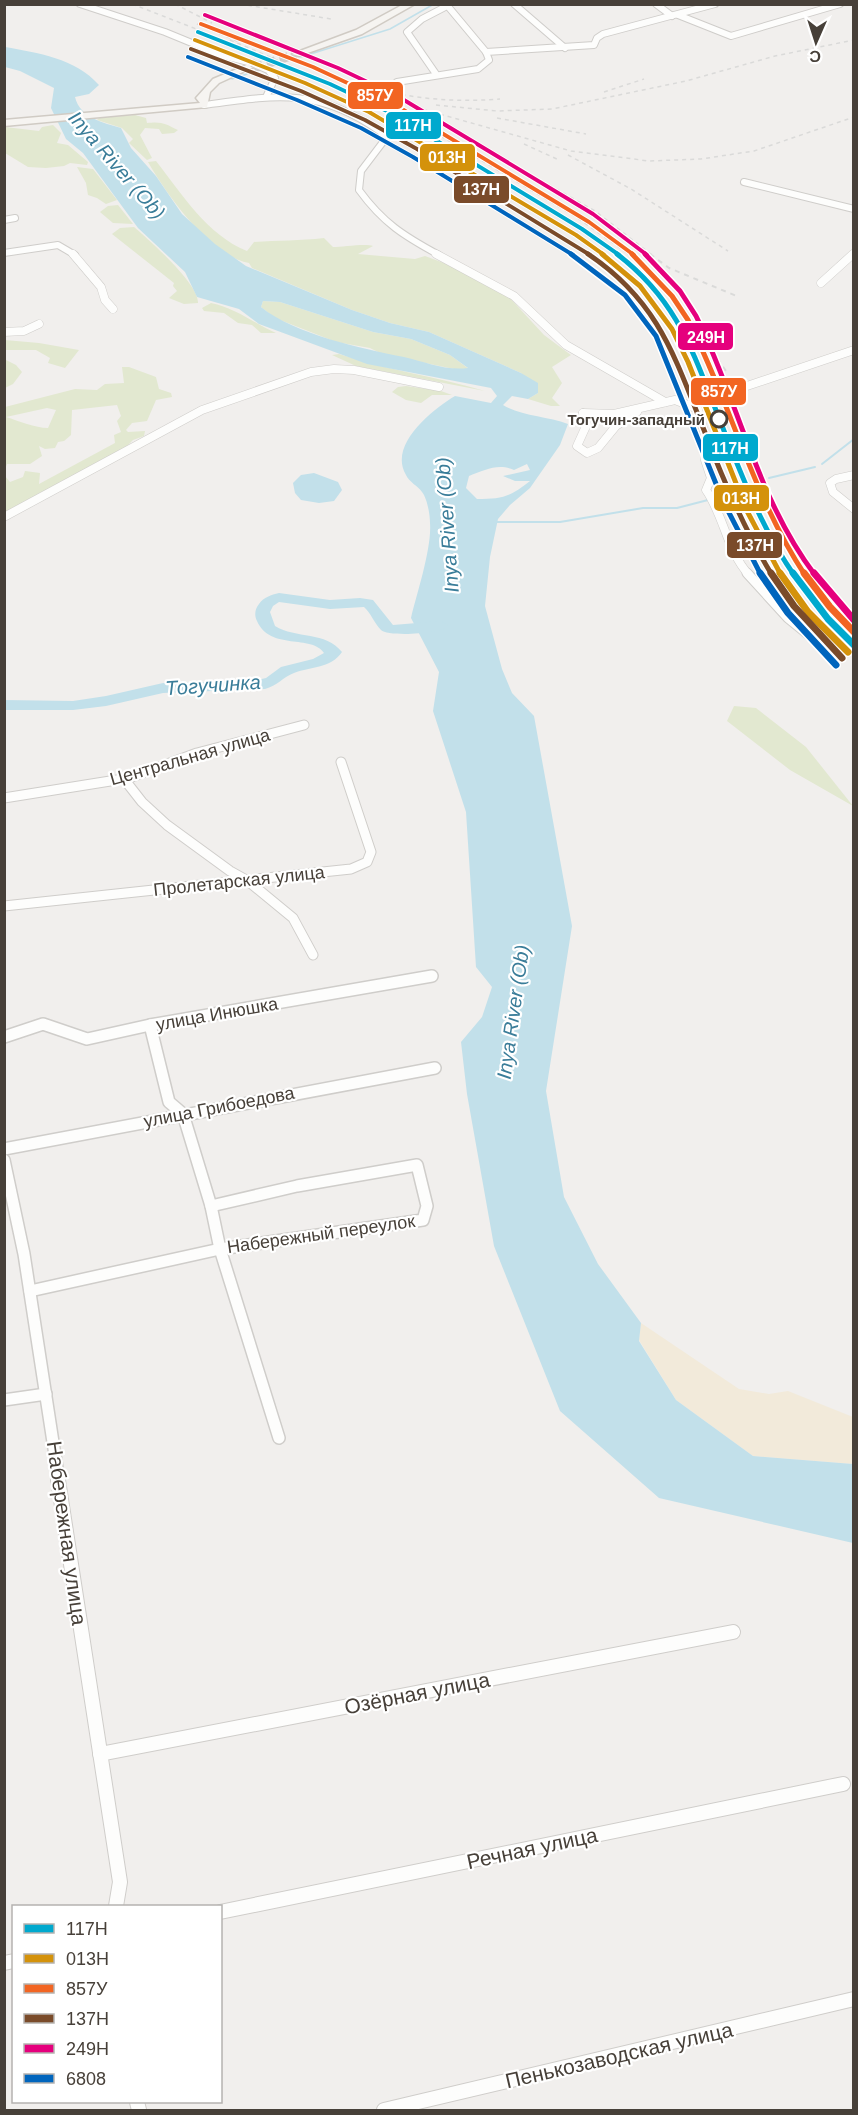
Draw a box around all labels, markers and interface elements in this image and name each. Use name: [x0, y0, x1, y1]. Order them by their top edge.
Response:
north arrow: [786, 12, 846, 72]
text: С: [809, 48, 821, 65]
line badge: 857У: [347, 81, 404, 110]
text: 857У: [357, 87, 394, 104]
water label: Inya River (Ob): [64, 107, 170, 223]
line badge: 117Н: [385, 111, 442, 140]
text: 117Н: [394, 117, 432, 134]
line badge: 013Н: [419, 143, 476, 172]
text: 013Н: [428, 149, 466, 166]
line badge: 137Н: [453, 175, 510, 204]
text: 137Н: [462, 181, 500, 198]
line badge: 249Н: [677, 322, 734, 351]
text: 249Н: [687, 329, 725, 346]
line badge: 857У: [690, 377, 747, 406]
text: 857У: [701, 383, 738, 400]
marker: Тогучин-западный: [710, 410, 728, 428]
place label: Тогучин-западный: [567, 411, 705, 428]
line badge: 117Н: [702, 433, 759, 462]
text: 117Н: [711, 440, 749, 457]
water label: Inya River (Ob): [431, 457, 463, 593]
line badge: 013Н: [713, 484, 770, 512]
text: 013Н: [722, 490, 760, 507]
line badge: 137Н: [726, 531, 783, 559]
text: 137Н: [736, 537, 774, 554]
water label: Тогучинка: [165, 671, 261, 699]
street label: Центральная улица: [108, 724, 273, 789]
street label: Пролетарская улица: [152, 862, 327, 900]
water label: Inya River (Ob): [493, 943, 533, 1081]
street label: улица Инюшка: [154, 993, 281, 1035]
street label: улица Грибоедова: [142, 1082, 297, 1131]
street label: Набережный переулок: [226, 1211, 416, 1257]
street label: Набережная улица: [43, 1439, 91, 1627]
street label: Озёрная улица: [342, 1668, 492, 1718]
street label: Речная улица: [464, 1823, 600, 1873]
legend: [12, 1905, 222, 2103]
text: 117Н: [66, 1919, 108, 1939]
text: 013Н: [66, 1949, 109, 1969]
text: 857У: [66, 1979, 108, 1999]
text: 137Н: [66, 2009, 109, 2029]
street label: Пенькозаводская улица: [503, 2018, 735, 2092]
text: 249Н: [66, 2039, 109, 2059]
text: 6808: [66, 2069, 106, 2089]

